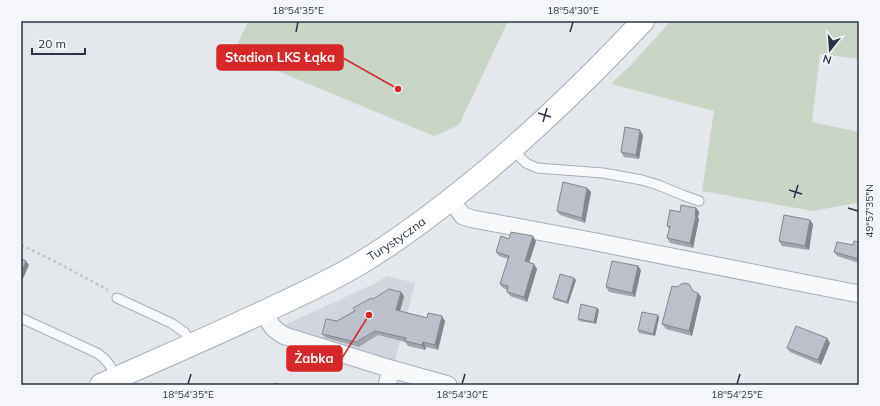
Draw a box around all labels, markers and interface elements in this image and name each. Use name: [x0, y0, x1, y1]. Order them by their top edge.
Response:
text: 18°54'35"E: [272, 4, 324, 17]
text: 18°54'30"E: [547, 4, 599, 17]
scale bar: [32, 30, 85, 56]
north arrow: [810, 30, 850, 70]
text: 20 m: [38, 36, 66, 51]
callout: Stadion LKS Łąka: [217, 45, 343, 70]
text: Stadion LKS Łąka: [225, 49, 335, 65]
text: N: [821, 52, 833, 67]
text: 49°57'35"N: [863, 184, 876, 238]
street label: Turystyczna: [364, 214, 428, 264]
callout: Żabka: [287, 346, 342, 371]
text: Żabka: [294, 350, 334, 366]
text: 18°54'35"E: [162, 388, 214, 401]
text: 18°54'30"E: [436, 388, 488, 401]
text: 18°54'25"E: [711, 388, 763, 401]

